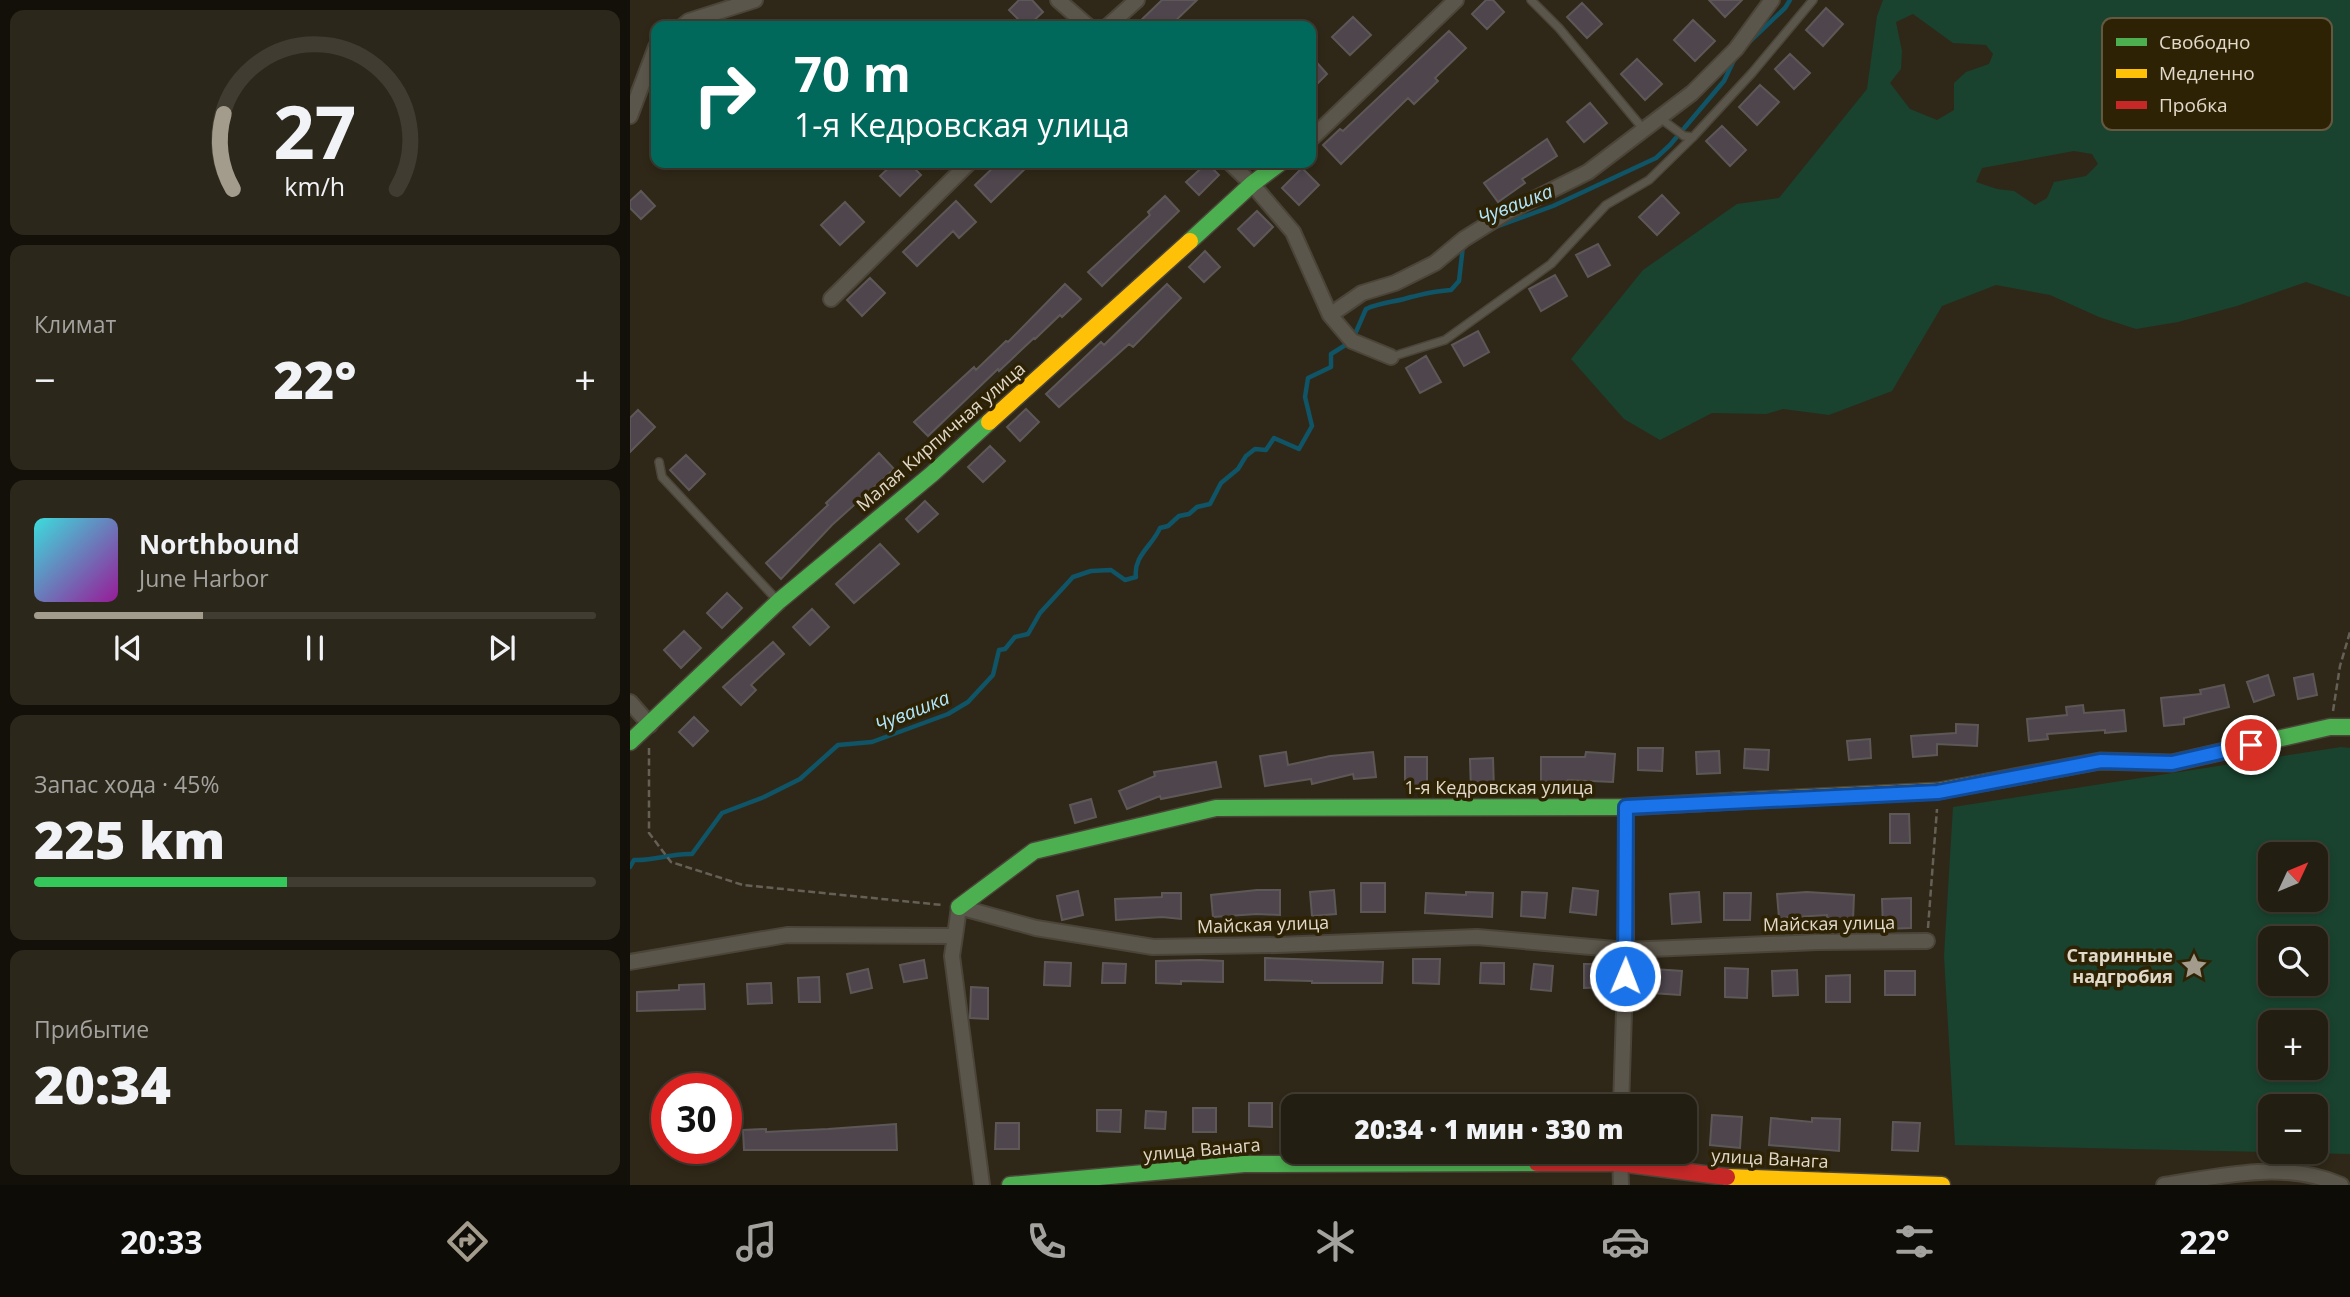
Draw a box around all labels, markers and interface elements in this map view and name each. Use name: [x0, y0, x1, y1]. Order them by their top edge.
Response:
legend: [2102, 18, 2332, 130]
text: Свободно: [2159, 29, 2250, 55]
text: 70 m: [794, 40, 911, 106]
icon: right: [679, 49, 770, 140]
text: Медленно: [2159, 60, 2255, 86]
text: 27: [273, 81, 357, 180]
text: Пробка: [2159, 92, 2228, 118]
text: 1-я Кедровская улица: [794, 103, 1130, 146]
text: km/h: [285, 168, 345, 202]
water label: Чувашка: [1474, 178, 1556, 230]
text: Климат: [34, 308, 116, 340]
text: 22°: [274, 343, 356, 414]
text: −: [34, 353, 56, 405]
text: +: [574, 353, 596, 405]
street label: Малая Кирпичная улица: [851, 356, 1030, 516]
text: Northbound: [139, 526, 300, 562]
text: June Harbor: [139, 562, 269, 594]
icon: previous: [109, 629, 147, 667]
icon: pause: [296, 629, 334, 667]
icon: next: [483, 629, 521, 667]
water label: Чувашка: [871, 684, 953, 738]
pin: [2221, 715, 2281, 775]
icon: arrive: [2232, 726, 2270, 764]
text: Запас хода · 45%: [34, 768, 219, 800]
street label: 1-я Кедровская улица: [1405, 775, 1593, 799]
text: 225 km: [34, 803, 225, 874]
north arrow: [2258, 842, 2328, 912]
map controls: [2258, 842, 2328, 1164]
street label: Майская улица: [1196, 910, 1329, 938]
street label: Майская улица: [1763, 910, 1895, 936]
button: search: [2258, 926, 2328, 996]
position arrow: [1588, 939, 1662, 1013]
place label: Старинные надгробия: [2067, 943, 2173, 988]
place icon: Старинные надгробия: [2179, 951, 2209, 981]
button: +: [2258, 1010, 2328, 1080]
text: Прибытие: [34, 1013, 149, 1045]
text: 20:34: [34, 1048, 171, 1119]
speed limit sign: 30: [651, 1073, 742, 1164]
button: −: [2258, 1094, 2328, 1164]
text: 20:34 · 1 мин · 330 m: [1354, 1111, 1624, 1147]
street label: улица Ванага: [1142, 1132, 1261, 1166]
street label: улица Ванага: [1711, 1143, 1829, 1173]
icon: directions: [443, 1217, 492, 1266]
icon: music: [732, 1217, 781, 1266]
icon: phone: [1022, 1217, 1071, 1266]
icon: climate: [1311, 1217, 1360, 1266]
icon: car: [1601, 1217, 1650, 1266]
icon: filters: [1890, 1217, 1939, 1266]
text: 20:33: [120, 1220, 203, 1263]
text: 22°: [2179, 1220, 2230, 1263]

